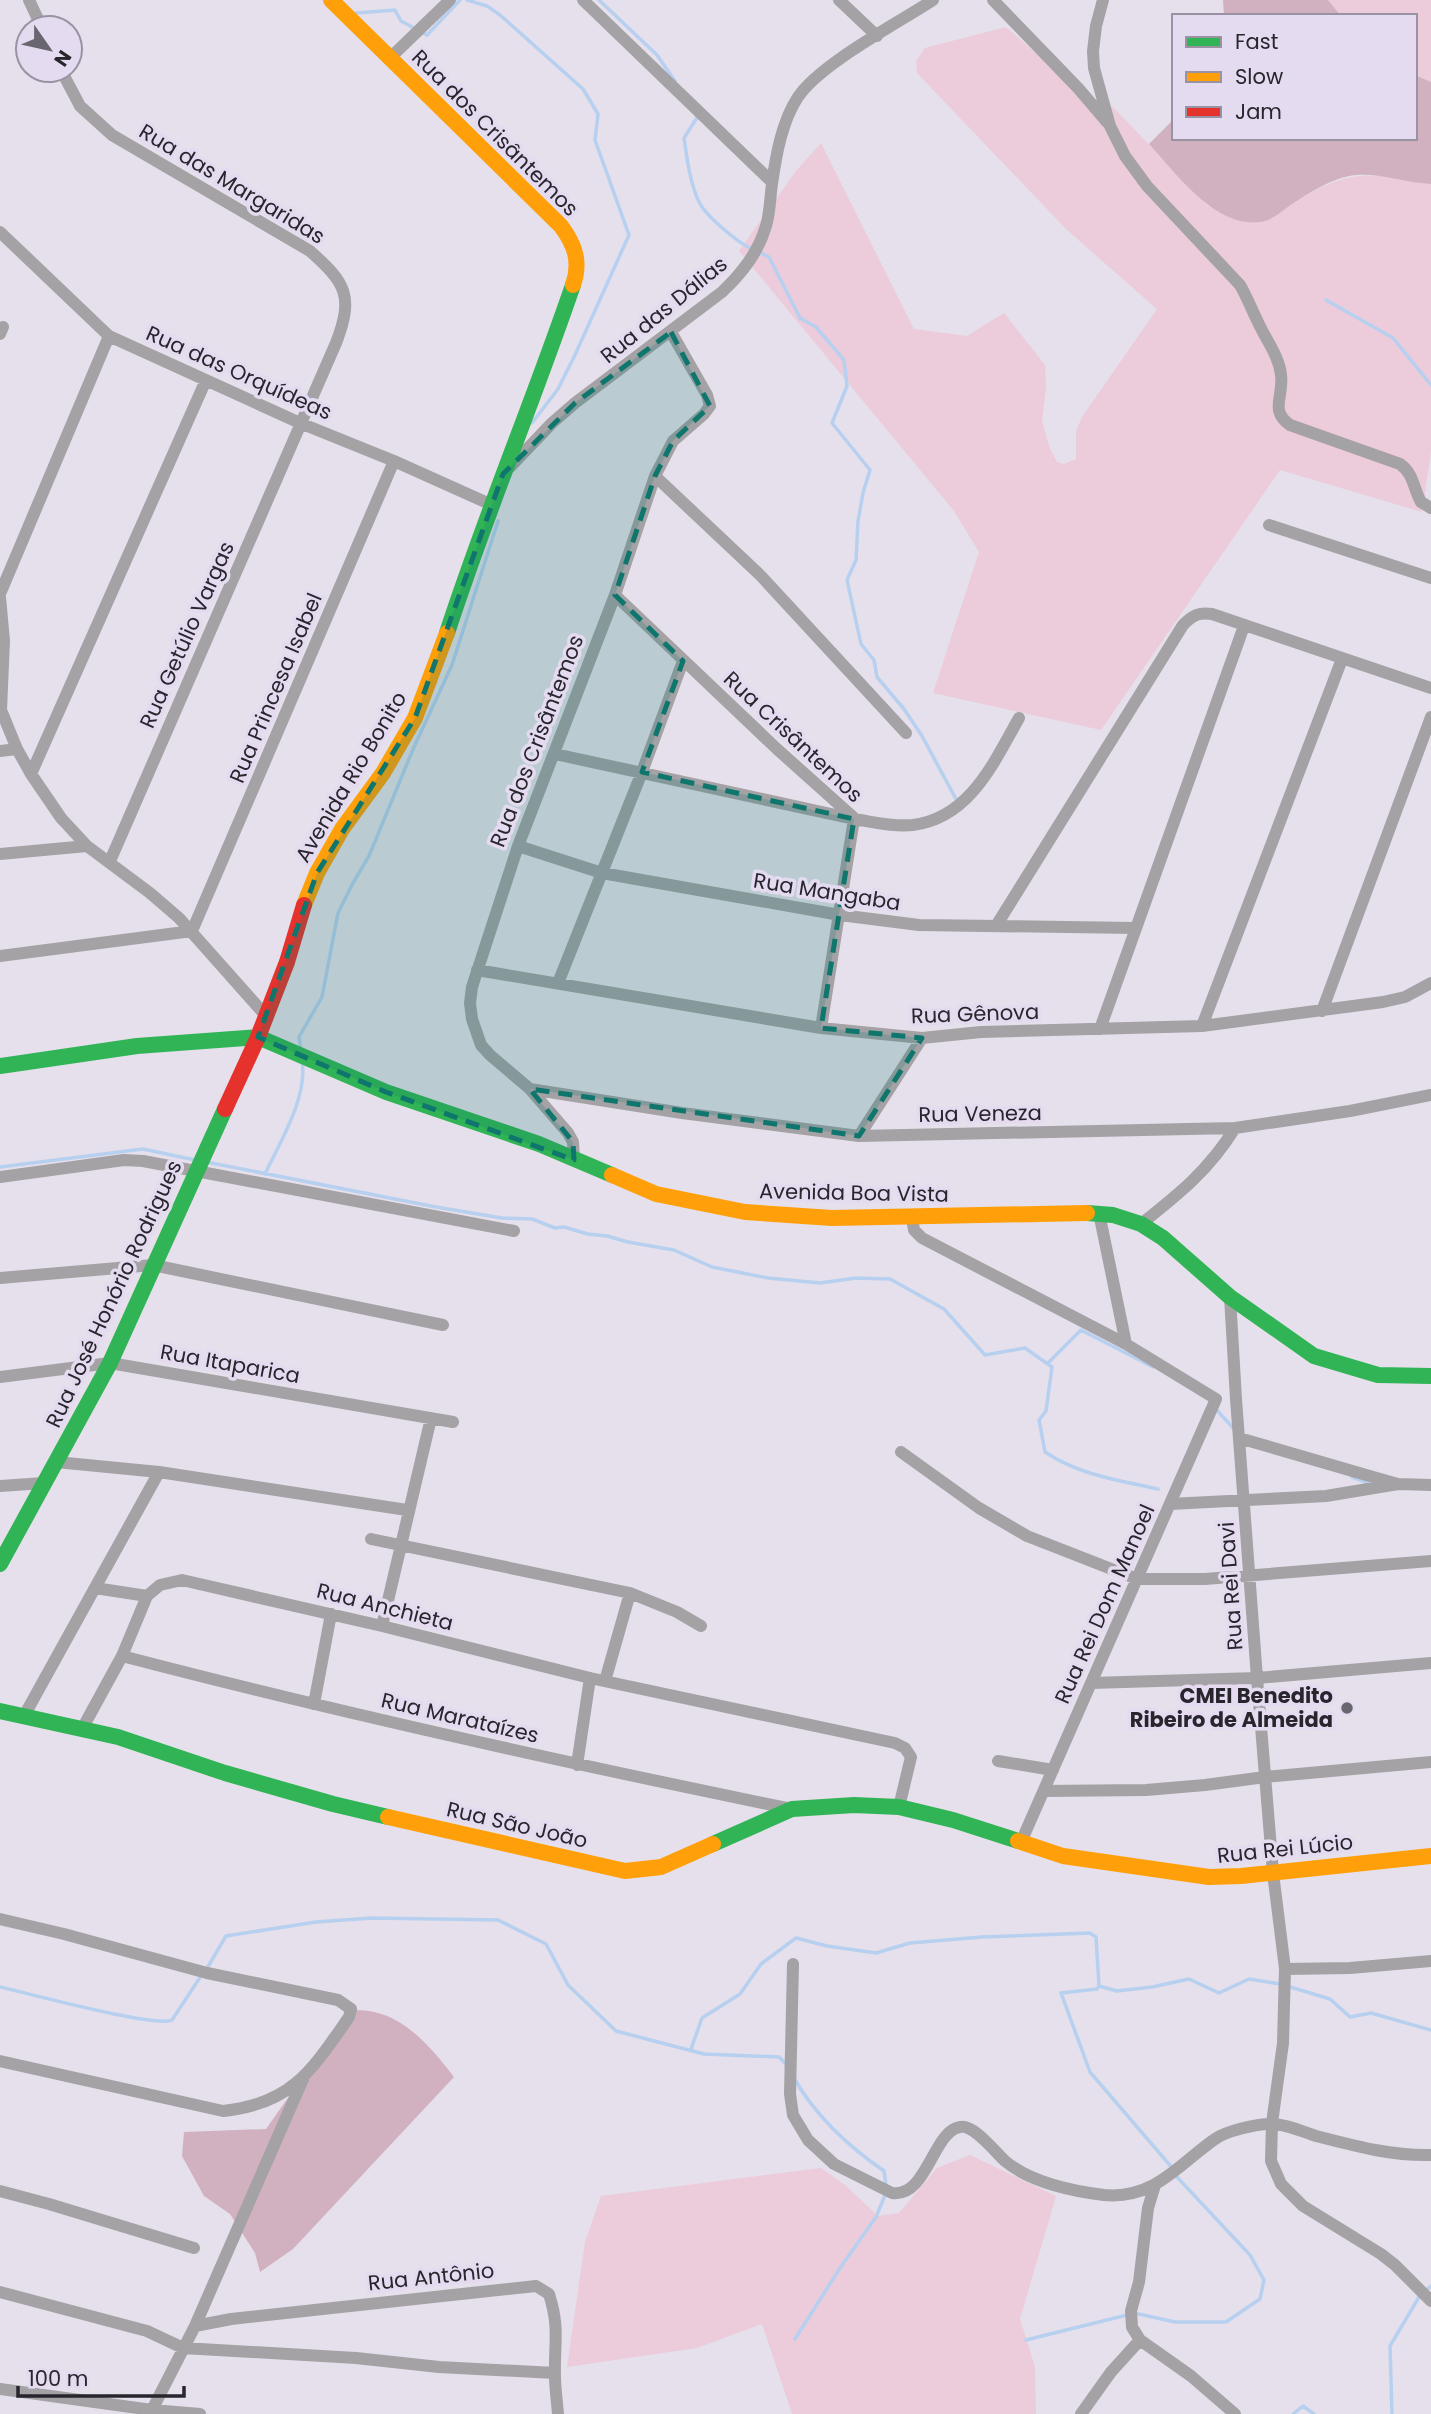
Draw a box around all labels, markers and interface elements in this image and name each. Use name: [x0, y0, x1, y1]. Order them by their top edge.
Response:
north arrow: [14, 14, 84, 84]
legend: [1172, 14, 1417, 140]
text: Fast: [1235, 27, 1278, 56]
street label: Rua dos Crisântemos: [406, 43, 585, 222]
text: N: [47, 45, 78, 72]
text: Slow: [1235, 62, 1283, 91]
text: Jam: [1235, 97, 1282, 126]
street label: Rua das Margaridas: [134, 117, 331, 251]
street label: Rua das Dálias: [594, 249, 733, 370]
street label: Rua das Orquídeas: [142, 319, 337, 427]
street label: Rua Getúlio Vargas: [132, 537, 241, 733]
street label: Rua Princesa Isabel: [222, 588, 329, 787]
street label: Rua dos Crisântemos: [483, 631, 590, 851]
street label: Rua Crisântemos: [717, 664, 869, 809]
street label: Avenida Rio Bonito: [288, 686, 413, 868]
street label: Rua Mangaba: [751, 866, 903, 917]
street label: Rua Gênova: [910, 997, 1040, 1030]
street label: Rua Veneza: [918, 1098, 1042, 1129]
street label: Rua José Honório Rodrigues: [39, 1155, 188, 1432]
street label: Avenida Boa Vista: [759, 1176, 949, 1209]
street label: Rua Itaparica: [158, 1337, 302, 1390]
street label: Rua Rei Dom Manoel: [1047, 1499, 1162, 1708]
street label: Rua Rei Davi: [1212, 1521, 1249, 1651]
street label: Rua Anchieta: [314, 1576, 456, 1637]
place label: CMEI Benedito Ribeiro de Almeida: [1130, 1681, 1333, 1734]
street label: Rua Marataízes: [378, 1685, 542, 1750]
marker: CMEI Benedito Ribeiro de Almeida: [1339, 1700, 1355, 1716]
street label: Rua São João: [444, 1794, 590, 1855]
street label: Rua Rei Lúcio: [1216, 1827, 1354, 1870]
street label: Rua Antônio: [366, 2255, 495, 2298]
scale bar: [18, 2354, 184, 2398]
text: 100 m: [28, 2364, 88, 2393]

